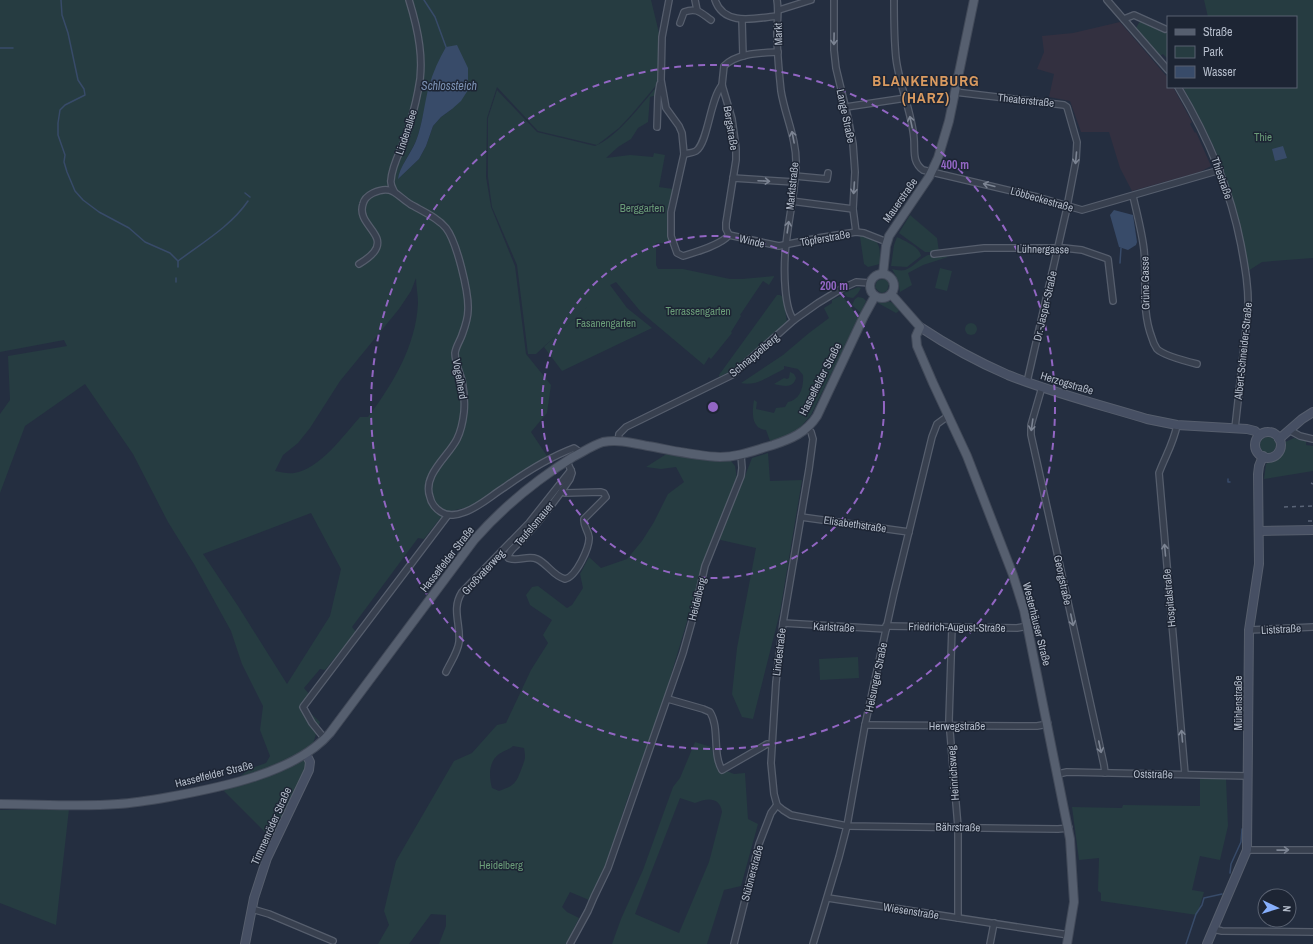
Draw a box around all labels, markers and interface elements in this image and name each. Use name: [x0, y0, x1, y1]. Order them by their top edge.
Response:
legend: [1167, 16, 1297, 88]
street label: Markt: [771, 22, 785, 45]
text: Straße: [1203, 24, 1233, 40]
one-way arrow: [830, 32, 838, 45]
text: Park: [1203, 44, 1223, 60]
text: Wasser: [1203, 64, 1237, 80]
district label: BLANKENBURG (HARZ): [872, 70, 980, 108]
water label: Schlossteich: [421, 78, 477, 94]
street label: Lange Straße: [833, 88, 859, 144]
street label: Theaterstraße: [997, 90, 1055, 110]
street label: Bergstraße: [721, 105, 741, 151]
street label: Lindenallee: [392, 108, 420, 156]
one-way arrow: [906, 116, 914, 129]
park label: Thie: [1254, 130, 1272, 144]
one-way arrow: [789, 131, 797, 144]
one-way arrow: [1073, 151, 1080, 164]
street label: Thiestraße: [1208, 155, 1236, 201]
text: 400 m: [941, 157, 969, 173]
street label: Marktstraße: [783, 161, 801, 211]
street label: Mauerstraße: [880, 175, 920, 225]
one-way arrow: [757, 177, 770, 184]
one-way arrow: [851, 181, 858, 194]
one-way arrow: [983, 181, 996, 188]
street label: Löbbeckestraße: [1009, 183, 1075, 215]
park label: Berggarten: [620, 201, 664, 215]
one-way arrow: [784, 221, 792, 234]
street label: Töpferstraße: [799, 227, 851, 249]
street label: Winde: [738, 231, 766, 251]
street label: Lühnergasse: [1017, 242, 1069, 256]
street label: Grüne Gasse: [1138, 256, 1152, 310]
street label: Dr.-Jasper-Straße: [1030, 270, 1060, 342]
text: 200 m: [820, 278, 848, 294]
street label: Albert-Schneider-Straße: [1231, 302, 1255, 401]
park label: Terrassengarten: [665, 304, 731, 318]
park label: Fasanengarten: [576, 316, 636, 330]
street label: Schnappelberg: [726, 330, 782, 380]
street label: Hasselfelder Straße: [796, 340, 844, 418]
street label: Vogelherd: [450, 358, 470, 400]
street label: Herzogstraße: [1039, 368, 1095, 398]
centre of rings: [706, 400, 720, 414]
one-way arrow: [1028, 418, 1036, 431]
street label: Teufelsmauer: [511, 499, 557, 549]
street label: Elisabethstraße: [823, 513, 887, 535]
street label: Hasselfelder Straße: [417, 523, 477, 595]
one-way arrow: [1161, 544, 1169, 557]
street label: Großvaterweg: [458, 546, 508, 598]
street label: Georgstraße: [1051, 554, 1075, 606]
street label: Hospitalstraße: [1159, 568, 1179, 628]
street label: Heidelberg: [685, 576, 709, 622]
street label: Westerhäuser Straße: [1020, 581, 1054, 667]
one-way arrow: [1069, 613, 1077, 626]
street label: Karlstraße: [813, 619, 855, 635]
street label: Friedrich-August-Straße: [908, 619, 1006, 635]
street label: Liststraße: [1261, 621, 1301, 637]
street label: Lindestraße: [769, 627, 789, 677]
street label: Helsunger Straße: [862, 641, 890, 713]
street label: Mühlenstraße: [1231, 675, 1245, 731]
street label: Herwegstraße: [929, 719, 985, 733]
one-way arrow: [1178, 730, 1185, 743]
one-way arrow: [1097, 740, 1105, 753]
street label: Heinrichsweg: [944, 745, 962, 801]
street label: Hasselfelder Straße: [174, 758, 254, 790]
street label: Oststraße: [1133, 767, 1173, 781]
street label: Timmenröder Straße: [248, 785, 294, 867]
street label: Bährstraße: [936, 820, 980, 834]
street label: Stübnerstraße: [738, 844, 766, 902]
one-way arrow: [1276, 846, 1289, 854]
park label: Heidelberg: [479, 858, 523, 872]
north arrow: [1257, 888, 1297, 928]
street label: Wiesenstraße: [882, 900, 940, 922]
text: N: [1280, 905, 1294, 912]

